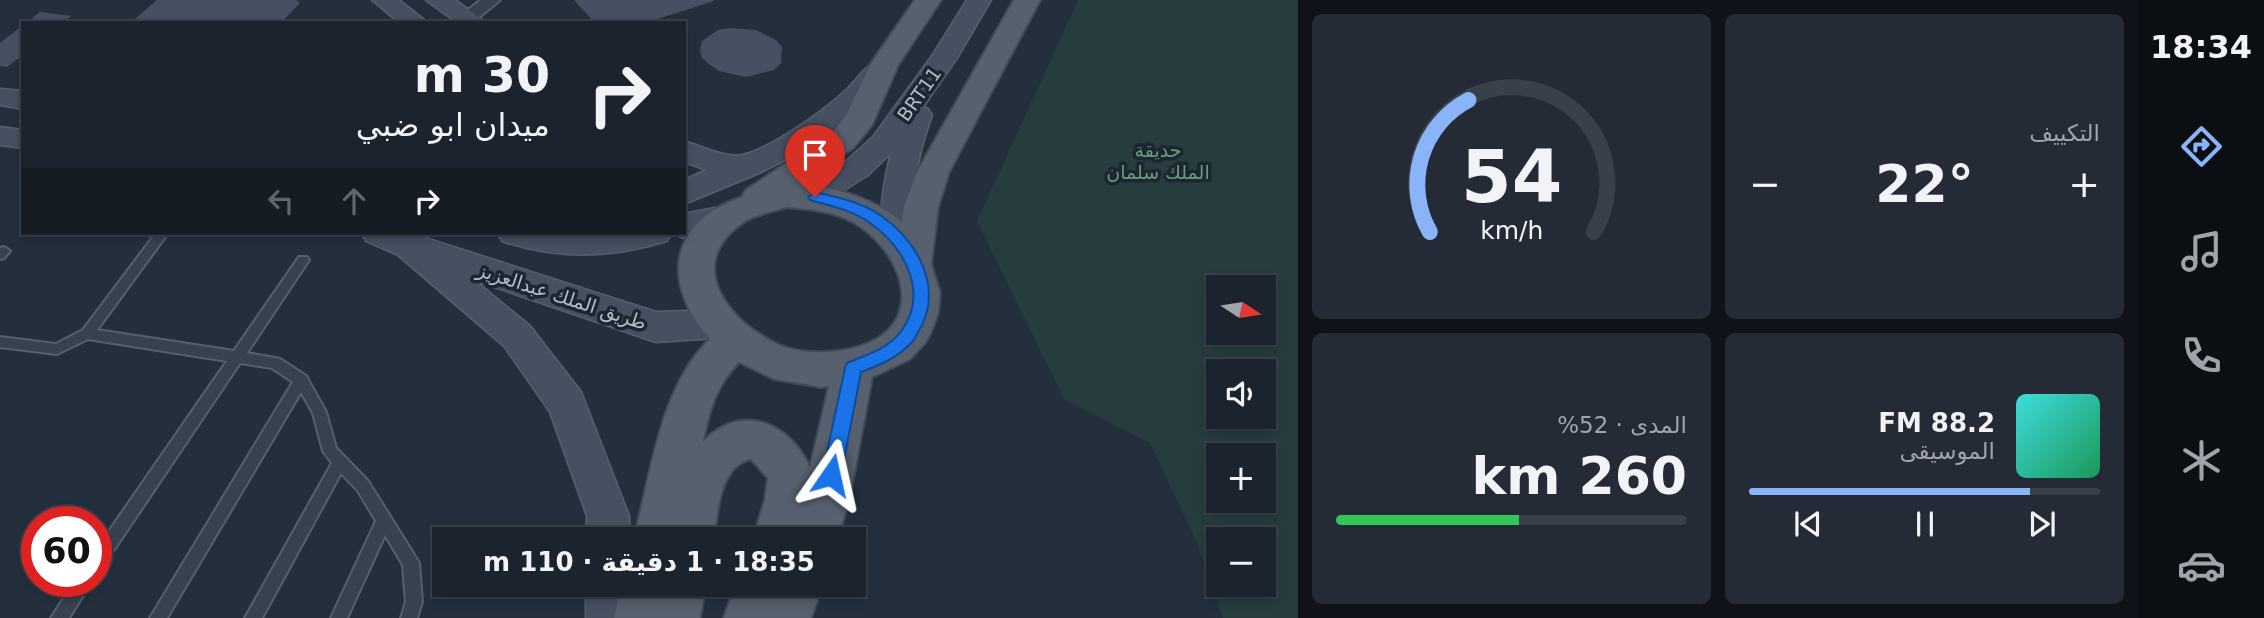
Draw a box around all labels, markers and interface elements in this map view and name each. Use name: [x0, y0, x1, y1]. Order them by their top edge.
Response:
text: 18:34: [2150, 28, 2252, 66]
text: 30 m: [414, 47, 550, 104]
icon: right: [574, 49, 665, 140]
street label: BRT11: [893, 63, 945, 125]
text: ميدان ابو ضبي: [356, 106, 550, 144]
text: التكييف: [2029, 120, 2100, 146]
icon: directions: [2177, 122, 2226, 171]
pin: [785, 125, 845, 197]
text: 54: [1461, 135, 1562, 220]
icon: arrive: [796, 136, 834, 174]
park label: حديقة الملك سلمان: [1106, 139, 1210, 183]
text: 22°: [1875, 154, 1974, 214]
text: −: [1749, 162, 1781, 206]
text: +: [2068, 162, 2100, 206]
icon: left: [262, 182, 300, 220]
icon: ahead: [335, 182, 373, 220]
icon: right: [408, 182, 446, 220]
text: km/h: [1480, 216, 1543, 245]
icon: music: [2177, 227, 2226, 276]
street label: طريق الملك عبدالعزيز: [473, 258, 649, 335]
north arrow: [1206, 275, 1276, 345]
map controls: [1206, 275, 1276, 597]
icon: phone: [2177, 331, 2226, 380]
button: sound: [1206, 359, 1276, 429]
text: 88.2 FM: [1878, 408, 1995, 438]
text: المدى · 52%: [1557, 412, 1687, 438]
icon: climate: [2177, 436, 2226, 485]
position arrow: [794, 438, 868, 512]
text: الموسيقى: [1899, 438, 1995, 464]
button: +: [1206, 443, 1276, 513]
text: 260 km: [1472, 446, 1687, 506]
icon: previous: [1789, 505, 1827, 543]
icon: pause: [1906, 505, 1944, 543]
icon: next: [2023, 505, 2061, 543]
speed limit sign: 60: [21, 506, 112, 597]
button: −: [1206, 527, 1276, 597]
icon: car: [2177, 541, 2226, 590]
text: 18:35 · 1 دقيقة · 110 m: [483, 547, 815, 577]

